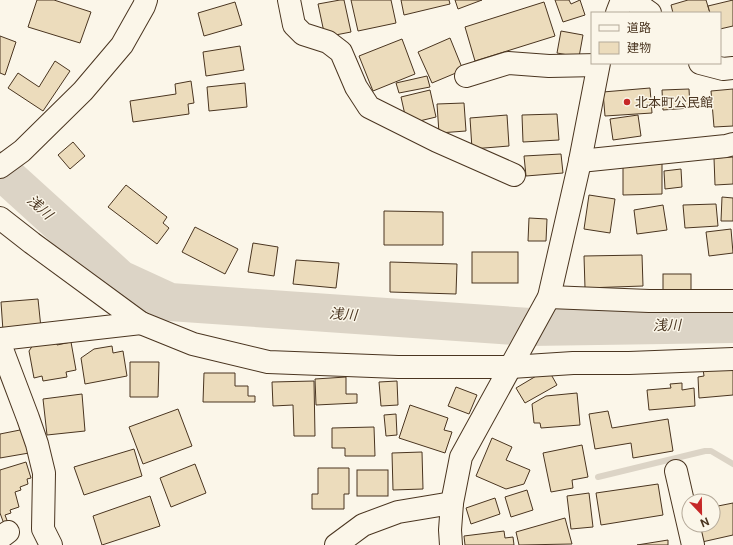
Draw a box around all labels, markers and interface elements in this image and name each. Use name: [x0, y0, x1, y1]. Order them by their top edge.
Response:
legend: [591, 12, 721, 64]
text: 道路: [627, 21, 651, 35]
text: 建物: [627, 41, 651, 55]
place label: 北本町公民館: [635, 95, 713, 110]
marker: 北本町公民館: [622, 97, 632, 107]
water label: 浅川: [24, 192, 57, 224]
water label: 浅川: [328, 305, 360, 323]
water label: 浅川: [653, 317, 683, 333]
north arrow: [681, 493, 721, 533]
text: N: [699, 515, 711, 529]

